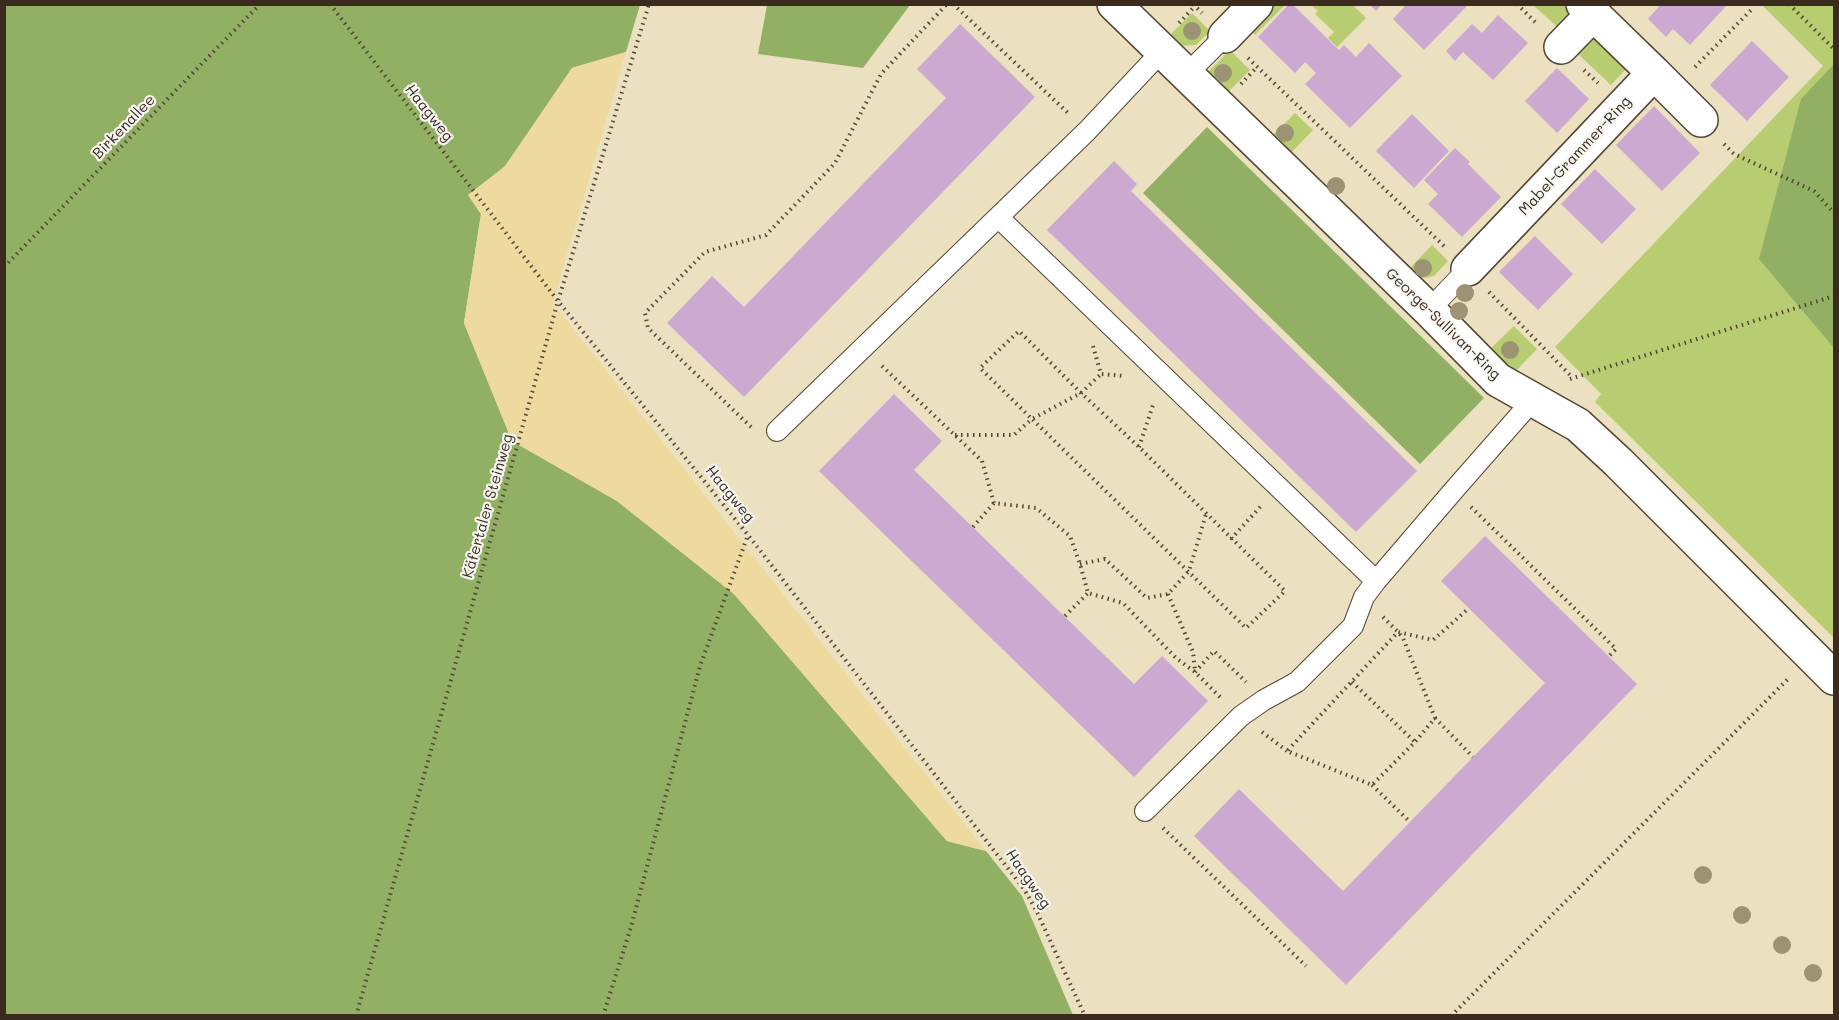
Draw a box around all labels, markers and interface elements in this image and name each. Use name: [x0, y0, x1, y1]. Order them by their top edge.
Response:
street label: Haagweg: [401, 81, 457, 145]
street label: Birkenallee: [89, 91, 159, 163]
street label: Mabel-Grammer-Ring: [1515, 93, 1635, 219]
street label: George-Sullivan-Ring: [1382, 264, 1504, 384]
street label: Käfertaler Steinweg: [459, 432, 517, 580]
street label: Haagweg: [702, 462, 758, 526]
street label: Haagweg: [1002, 846, 1054, 912]

